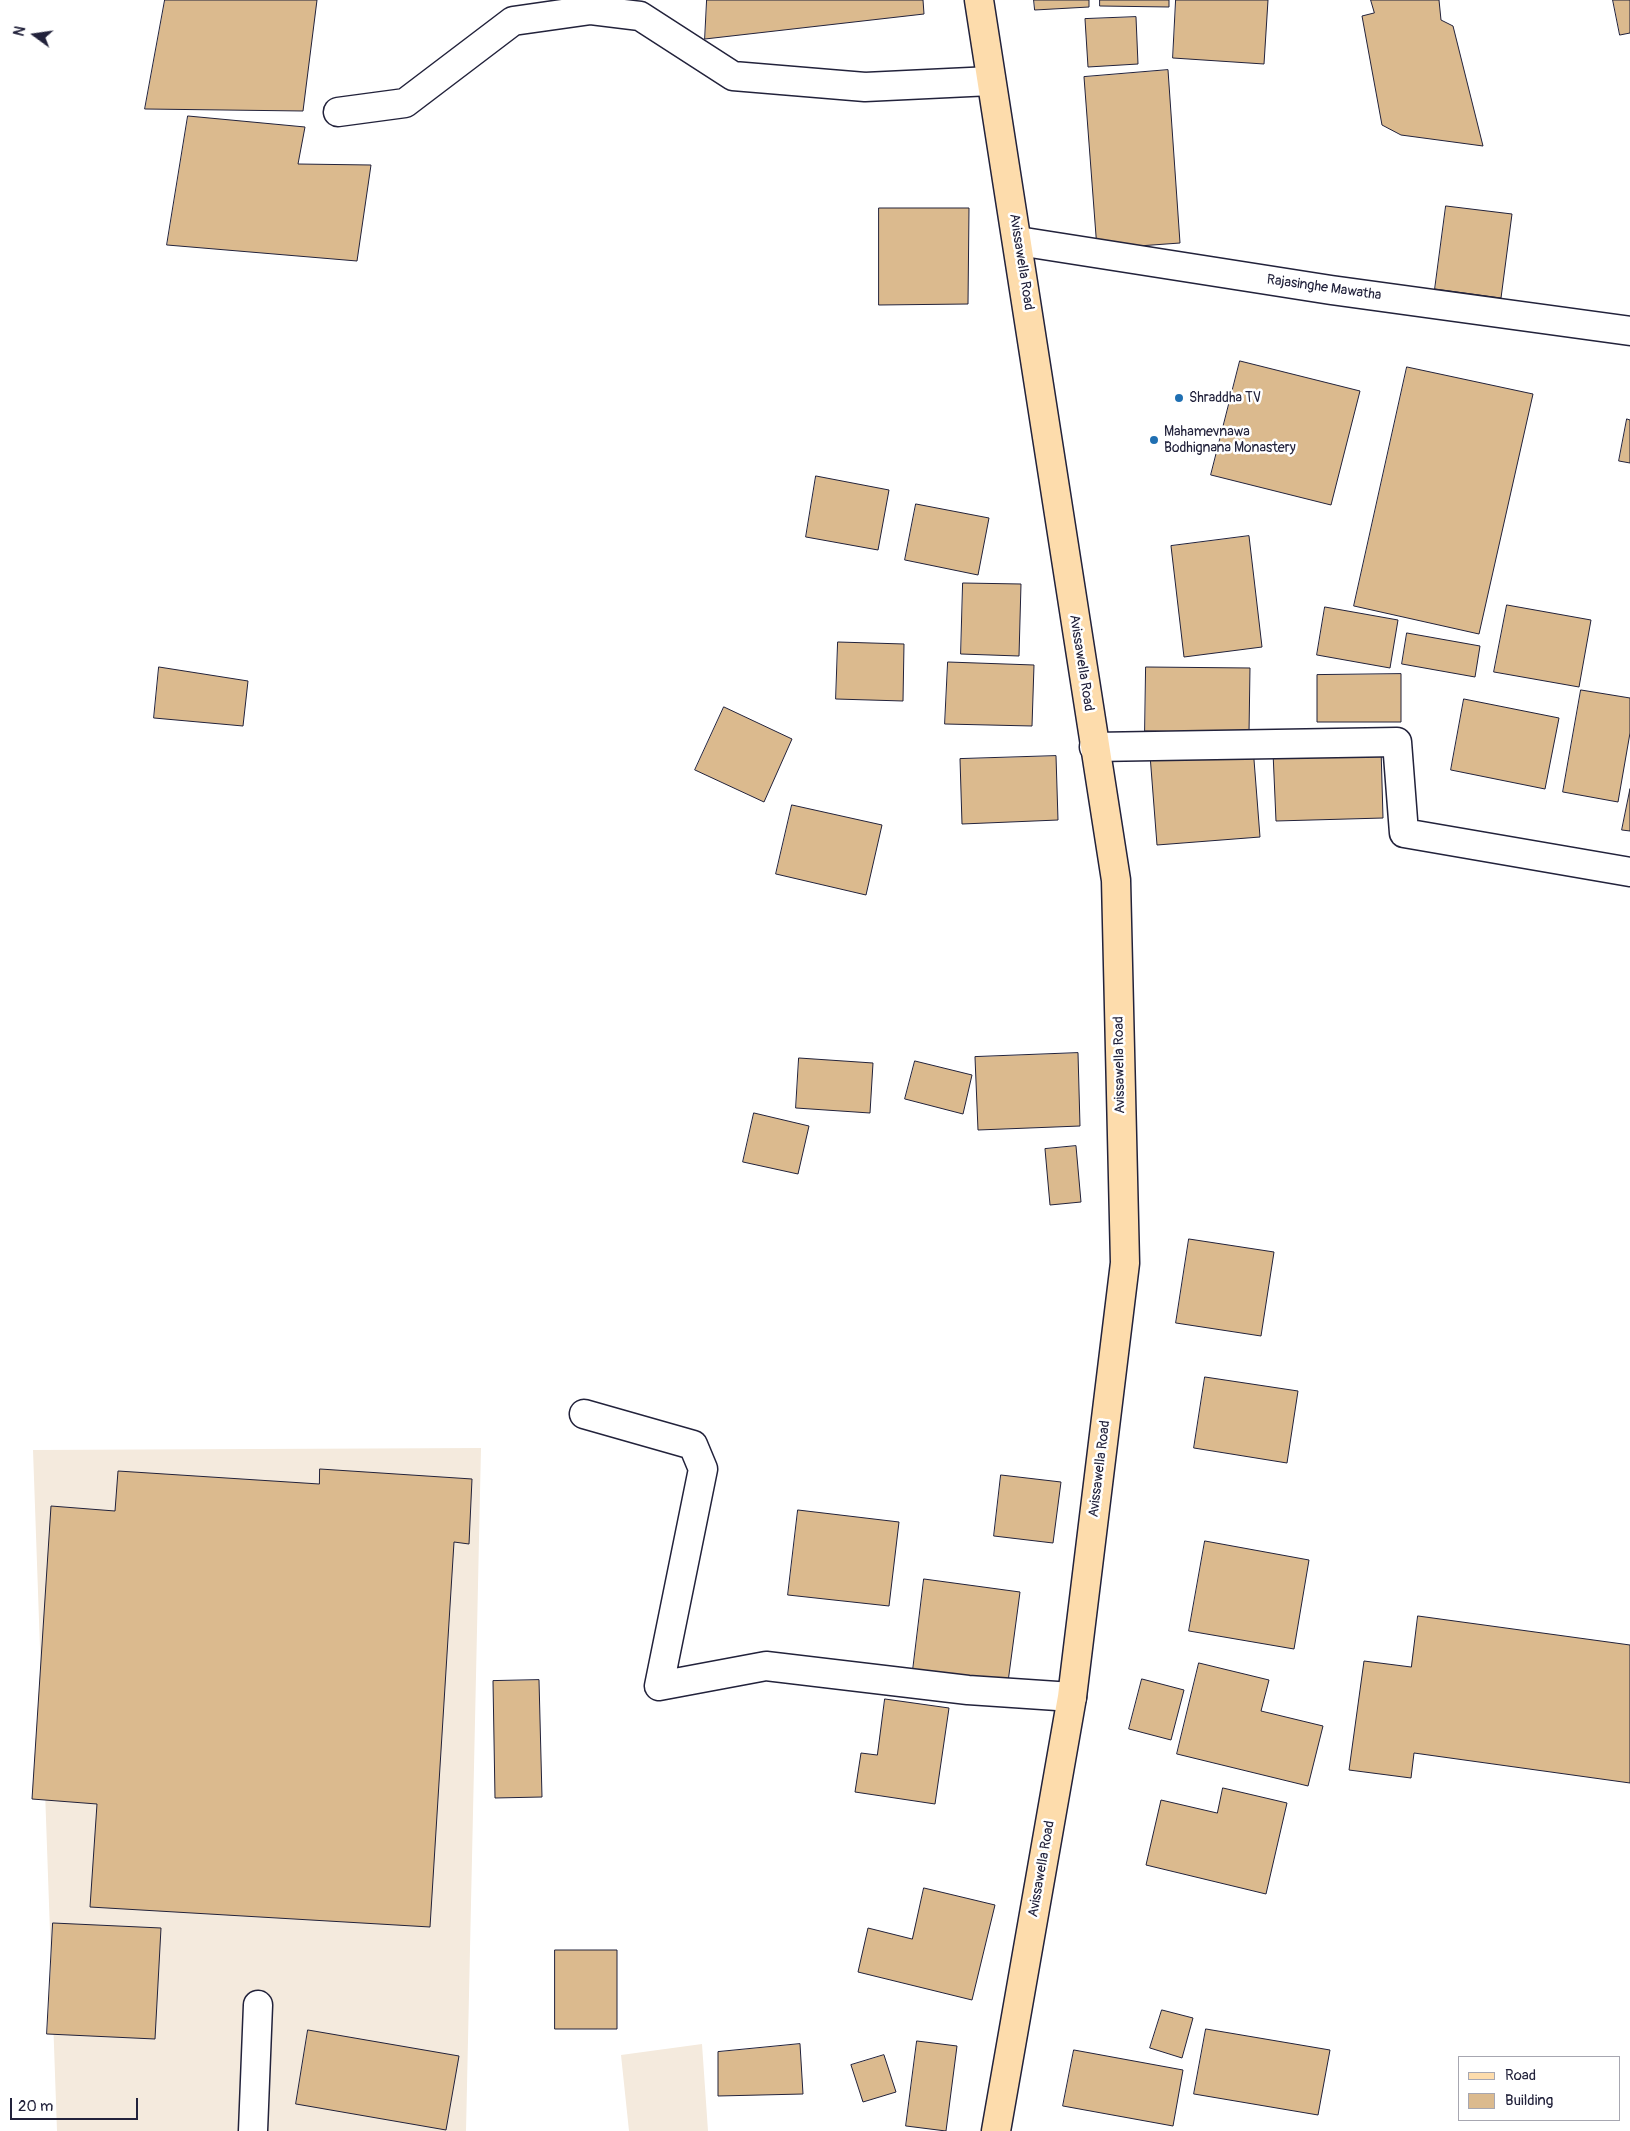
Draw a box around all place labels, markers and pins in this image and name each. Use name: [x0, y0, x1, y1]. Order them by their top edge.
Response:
place label: Shraddha TV: [1189, 390, 1261, 406]
marker: Shraddha TV: [1173, 392, 1185, 404]
place label: Mahamevnawa Bodhignana Monastery: [1164, 424, 1296, 457]
marker: Mahamevnawa Bodhignana Monastery: [1148, 434, 1160, 446]

